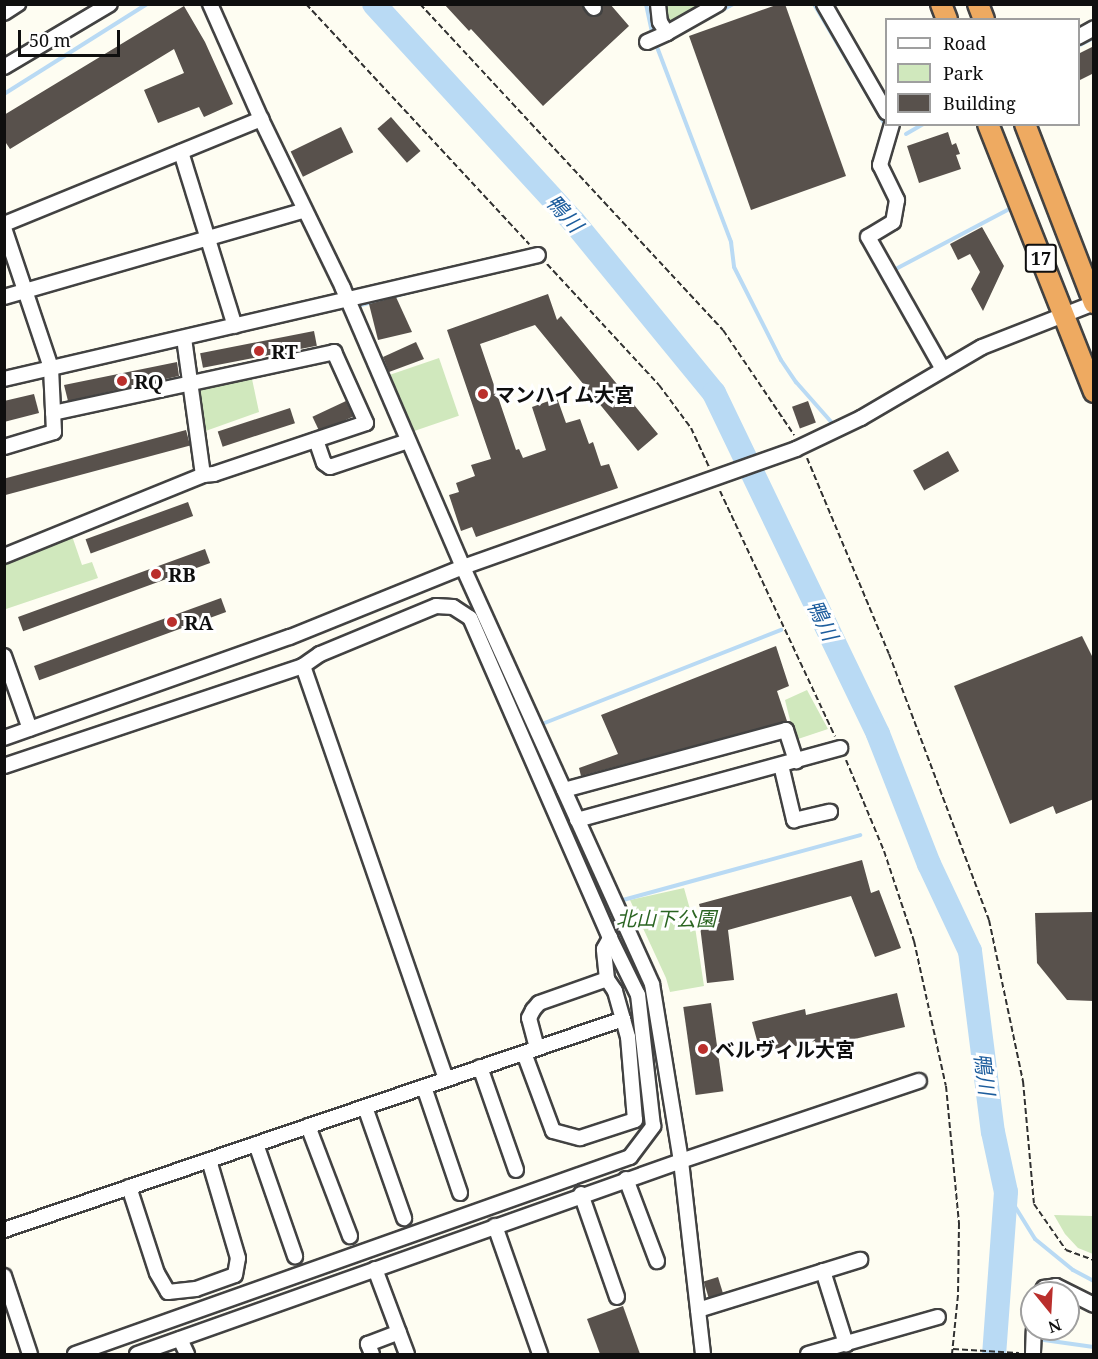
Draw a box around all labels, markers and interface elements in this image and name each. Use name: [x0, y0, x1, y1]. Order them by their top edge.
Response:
scale bar: [21, 18, 123, 56]
legend: [885, 18, 1080, 126]
text: 50 m: [29, 28, 71, 52]
text: Road: [943, 31, 986, 55]
text: Park: [943, 61, 983, 85]
text: Building: [943, 91, 1016, 115]
water label: 鴨川: [542, 189, 588, 237]
road number: 17: [1024, 243, 1058, 273]
place label: RT: [271, 339, 298, 363]
marker: RT: [252, 344, 266, 358]
place label: RQ: [134, 369, 164, 393]
marker: RQ: [115, 374, 129, 388]
place label: マンハイム大宮: [495, 382, 635, 406]
marker: マンハイム大宮: [476, 387, 490, 401]
place label: RB: [168, 562, 196, 586]
marker: RB: [149, 567, 163, 581]
water label: 鴨川: [802, 596, 844, 644]
place label: RA: [184, 610, 213, 634]
marker: RA: [165, 615, 179, 629]
park label: 北山下公園: [616, 906, 716, 930]
place label: ベルヴィル大宮: [715, 1037, 855, 1061]
marker: ベルヴィル大宮: [696, 1042, 710, 1056]
water label: 鴨川: [970, 1052, 1000, 1096]
north arrow: [1020, 1281, 1080, 1341]
text: N: [1046, 1314, 1064, 1339]

